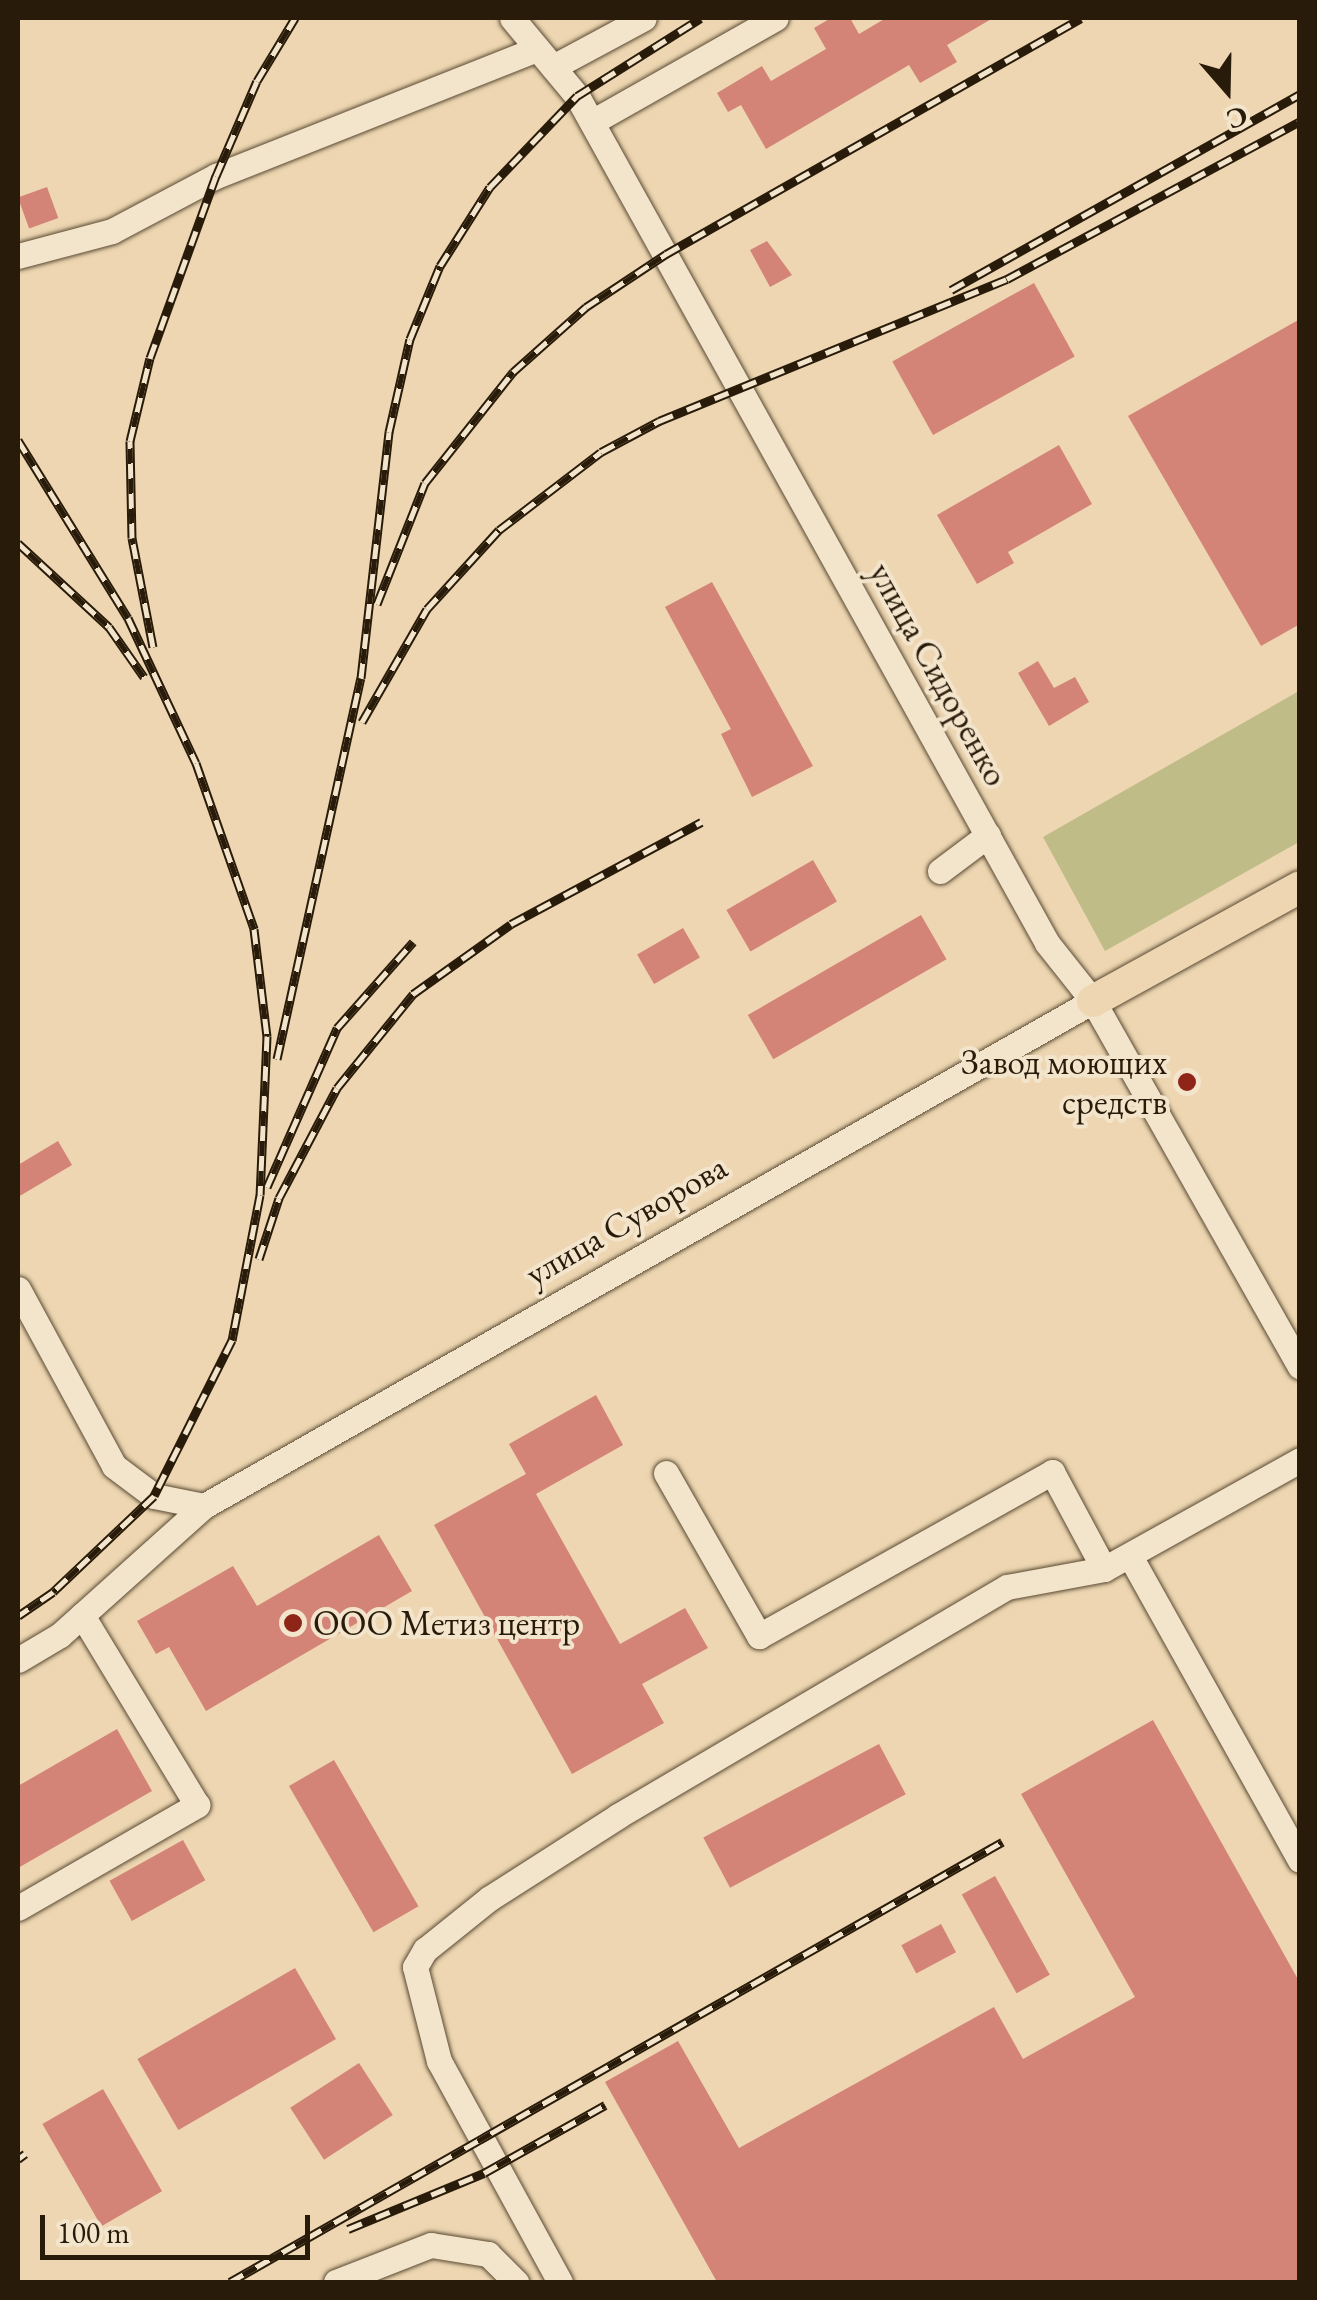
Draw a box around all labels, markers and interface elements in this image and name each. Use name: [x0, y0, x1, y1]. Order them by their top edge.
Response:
north arrow: [1177, 40, 1277, 140]
text: С: [1222, 98, 1253, 138]
street label: улица Сидоренко: [860, 555, 1018, 793]
place label: Завод моющих средств: [961, 1041, 1167, 1123]
marker: Завод моющих средств: [1176, 1071, 1198, 1093]
street label: улица Суворова: [518, 1145, 734, 1295]
place label: ООО Метиз центр: [313, 1602, 580, 1644]
marker: ООО Метиз центр: [282, 1612, 304, 1634]
scale bar: [45, 2195, 315, 2257]
text: 100 m: [57, 2213, 130, 2252]

